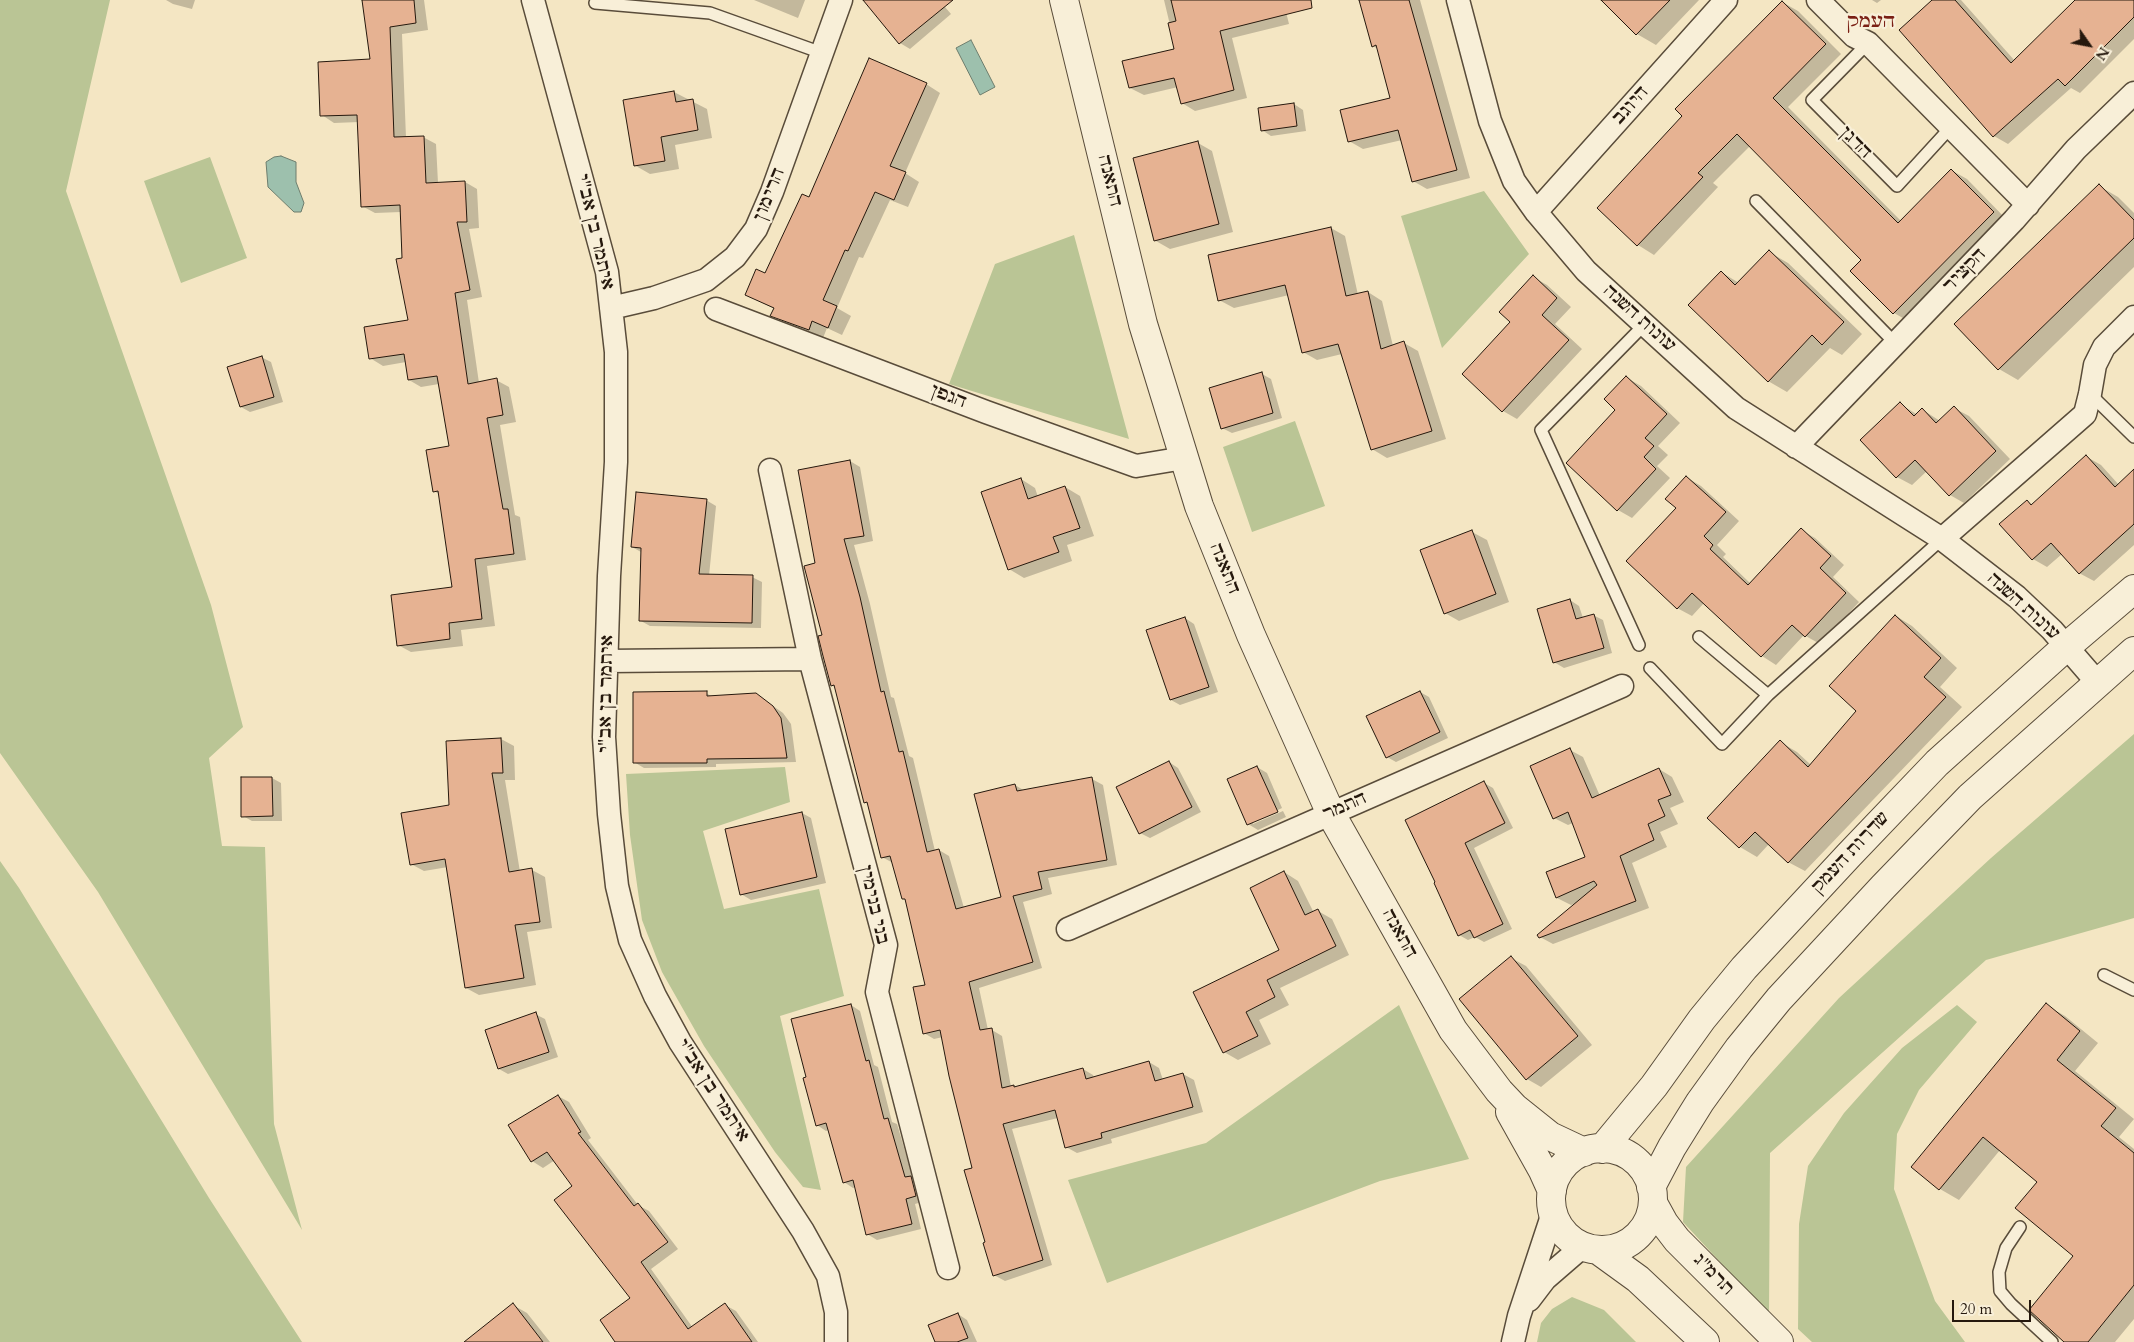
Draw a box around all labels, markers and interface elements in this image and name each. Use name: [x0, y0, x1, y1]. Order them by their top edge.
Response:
district label: העמק: [1847, 12, 1895, 34]
north arrow: [2064, 20, 2114, 70]
text: N: [2091, 43, 2113, 64]
street label: היוגב: [1608, 82, 1654, 130]
street label: הדגן: [1834, 122, 1876, 164]
street label: התאנה: [1092, 153, 1126, 209]
street label: הרימון: [750, 165, 790, 225]
street label: איתמר בן אב"י: [570, 172, 618, 292]
street label: הקציר: [1939, 244, 1991, 298]
street label: עונות השנה: [1598, 281, 1680, 357]
street label: הגפן: [927, 380, 969, 414]
street label: התאנה: [1204, 541, 1244, 597]
street label: עונות השנה: [1982, 569, 2064, 645]
street label: איתמר בן אב"י: [595, 635, 619, 753]
street label: התמר: [1320, 788, 1370, 826]
street label: שדרות העמק: [1808, 808, 1894, 898]
street label: בני בנימין: [853, 863, 893, 947]
street label: התאנה: [1377, 906, 1421, 962]
street label: איתמר בן אב"י: [671, 1035, 753, 1147]
street label: תרמ"ג: [1688, 1250, 1738, 1300]
scale bar: [1954, 1290, 2033, 1322]
text: 20 m: [1960, 1299, 1992, 1319]

